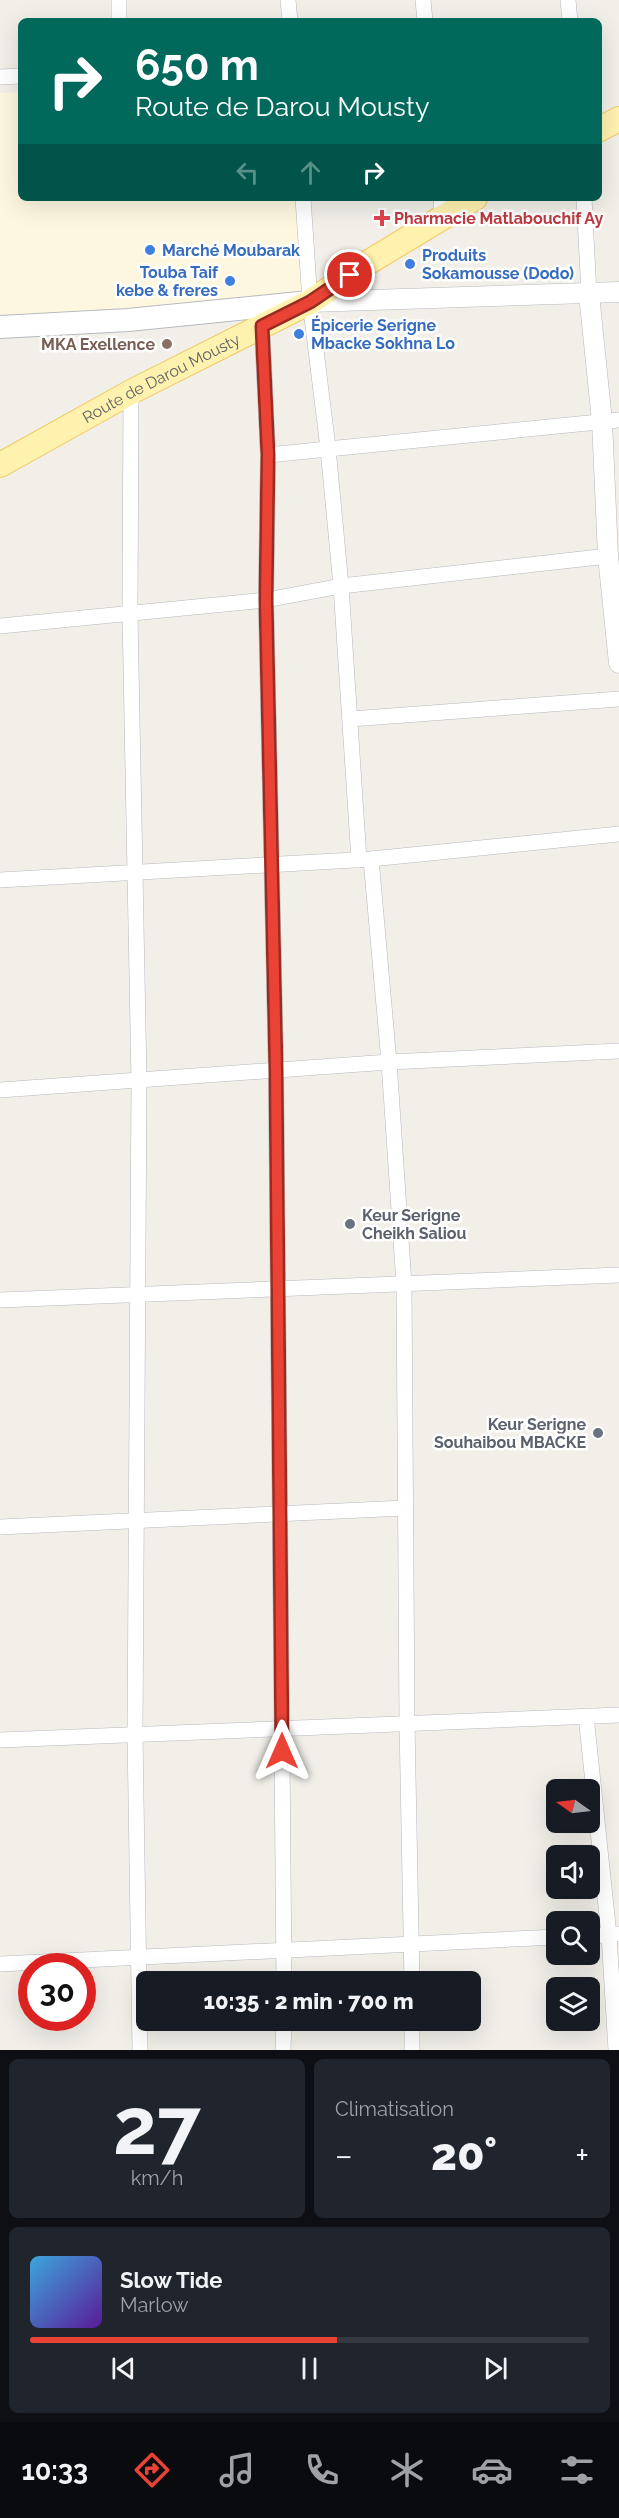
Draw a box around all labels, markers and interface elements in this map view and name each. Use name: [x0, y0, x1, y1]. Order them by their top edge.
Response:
text: 650 m: [135, 41, 259, 90]
icon: right: [36, 42, 114, 120]
text: Route de Darou Mousty: [135, 91, 430, 122]
icon: left: [231, 156, 264, 189]
icon: ahead: [294, 156, 327, 189]
icon: right: [357, 156, 390, 189]
place label: Pharmacie Matlabouchif Ay: [394, 209, 603, 228]
marker: Pharmacie Matlabouchif Ay: [375, 211, 389, 225]
place label: Marché Moubarak: [162, 241, 300, 260]
marker: Marché Moubarak: [143, 243, 157, 257]
place label: Produits Sokamousse (Dodo): [422, 246, 574, 283]
pin: [324, 249, 375, 300]
marker: Produits Sokamousse (Dodo): [403, 257, 417, 271]
icon: arrive: [333, 258, 366, 291]
place label: Touba Taif kebe & freres: [116, 263, 219, 300]
marker: Touba Taif kebe & freres: [223, 274, 237, 288]
place label: Épicerie Serigne Mbacke Sokhna Lo: [311, 315, 455, 353]
marker: Épicerie Serigne Mbacke Sokhna Lo: [292, 327, 306, 341]
street label: Route de Darou Mousty: [79, 329, 243, 427]
place label: MKA Exellence: [41, 335, 155, 354]
marker: MKA Exellence: [160, 337, 174, 351]
place label: Keur Serigne Cheikh Saliou: [362, 1206, 467, 1243]
marker: Keur Serigne Cheikh Saliou: [343, 1217, 357, 1231]
place label: Keur Serigne Souhaibou MBACKE: [434, 1415, 586, 1452]
marker: Keur Serigne Souhaibou MBACKE: [591, 1426, 605, 1440]
position arrow: [250, 1719, 314, 1783]
north arrow: [546, 1779, 600, 1833]
map controls: [546, 1779, 600, 2031]
button: sound: [546, 1845, 600, 1899]
button: search: [546, 1911, 600, 1965]
speed limit sign: 30: [18, 1953, 96, 2031]
button: layers: [546, 1977, 600, 2031]
text: 10:35 · 2 min · 700 m: [204, 1988, 414, 2014]
text: 27: [113, 2081, 201, 2172]
text: Climatisation: [335, 2097, 454, 2121]
text: 20°: [431, 2128, 497, 2181]
text: −: [335, 2136, 353, 2175]
text: +: [575, 2136, 589, 2175]
text: km/h: [131, 2166, 183, 2190]
text: Slow Tide: [120, 2267, 222, 2293]
text: Marlow: [120, 2293, 189, 2317]
icon: previous: [107, 2352, 140, 2385]
icon: pause: [293, 2352, 326, 2385]
icon: next: [479, 2352, 512, 2385]
icon: directions: [131, 2449, 173, 2491]
icon: music: [216, 2449, 258, 2491]
icon: phone: [301, 2449, 343, 2491]
icon: climate: [386, 2449, 428, 2491]
icon: car: [471, 2449, 513, 2491]
icon: filters: [556, 2449, 598, 2491]
text: 10:33: [21, 2455, 88, 2486]

